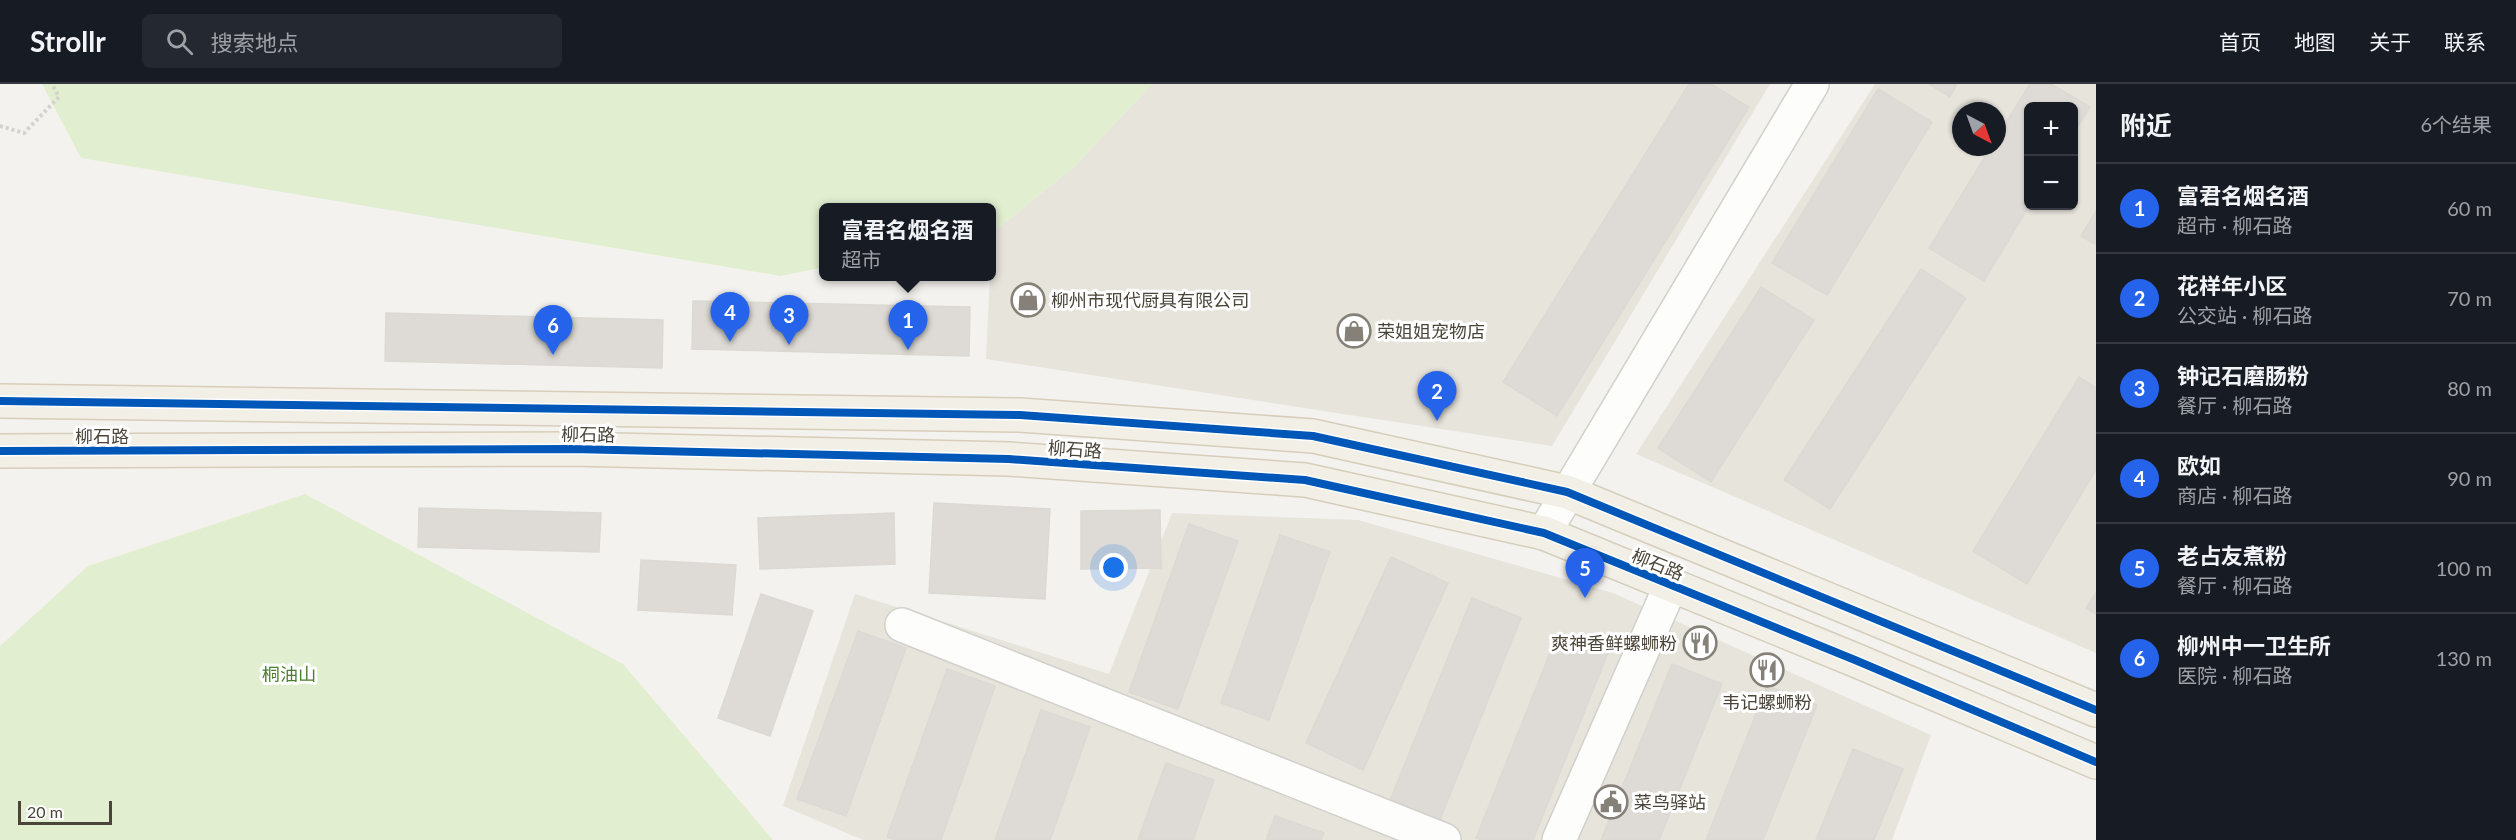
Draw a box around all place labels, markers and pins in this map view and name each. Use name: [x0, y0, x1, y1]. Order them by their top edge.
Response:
shop icon: 柳州市现代厨具有限公司: [1010, 282, 1046, 318]
place label: 柳州市现代厨具有限公司: [1051, 289, 1249, 311]
pin: 4: [710, 292, 750, 342]
pin: 3: [770, 296, 808, 345]
pin: 1: [888, 300, 928, 350]
pin: 6: [534, 306, 572, 355]
shop icon: 荣姐姐宠物店: [1336, 313, 1372, 349]
place label: 荣姐姐宠物店: [1377, 320, 1485, 342]
pin: 2: [1418, 372, 1456, 421]
pin: 5: [1566, 548, 1604, 598]
restaurant icon: 爽神香鲜螺蛳粉: [1682, 625, 1718, 661]
place label: 爽神香鲜螺蛳粉: [1551, 632, 1677, 654]
restaurant icon: 韦记螺蛳粉: [1749, 652, 1785, 688]
place label: 韦记螺蛳粉: [1722, 691, 1812, 713]
public building icon: 菜鸟驿站: [1593, 784, 1629, 820]
place label: 菜鸟驿站: [1634, 791, 1706, 813]

